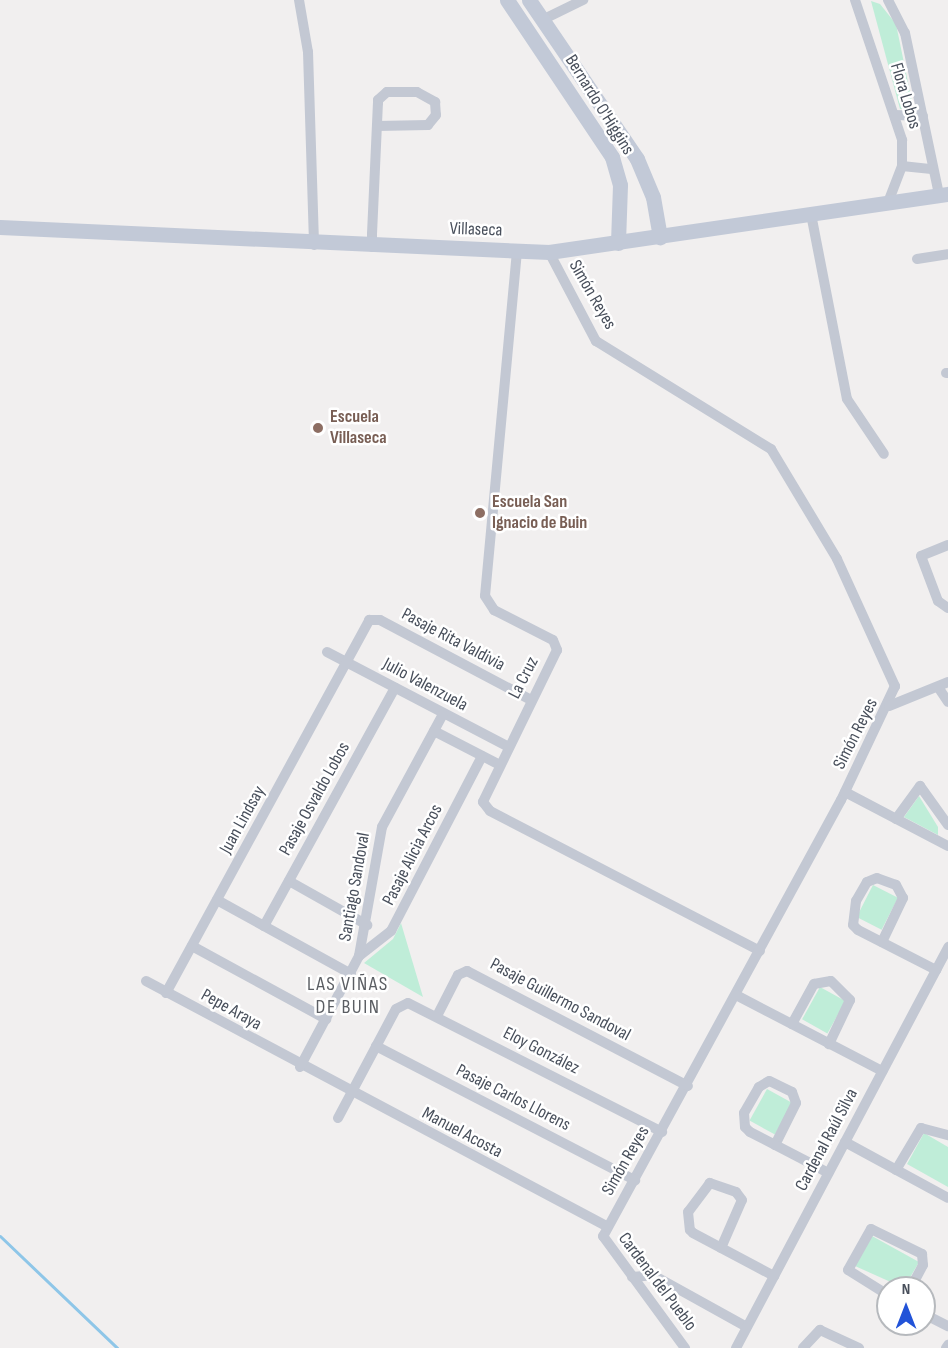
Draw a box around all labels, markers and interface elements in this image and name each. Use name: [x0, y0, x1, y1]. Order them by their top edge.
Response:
street label: Bernardo O'Higgins: [560, 51, 638, 159]
street label: Flora Lobos: [885, 60, 925, 132]
street label: Villaseca: [449, 218, 503, 242]
street label: Simón Reyes: [564, 257, 620, 333]
place label: Escuela Villaseca: [330, 407, 387, 450]
marker: Escuela Villaseca: [311, 421, 325, 435]
place label: Escuela San Ignacio de Buin: [492, 492, 587, 534]
marker: Escuela San Ignacio de Buin: [473, 506, 487, 520]
street label: Pasaje Rita Valdivia: [398, 604, 508, 676]
street label: La Cruz: [504, 653, 544, 703]
street label: Julio Valenzuela: [379, 654, 471, 716]
street label: Simón Reyes: [829, 695, 883, 773]
street label: Pasaje Osvaldo Lobos: [275, 739, 355, 859]
street label: Juan Lindsay: [216, 782, 270, 858]
street label: Pasaje Alicia Arcos: [378, 801, 448, 909]
street label: Santiago Sandoval: [335, 831, 375, 943]
street label: Pasaje Guillermo Sandoval: [486, 954, 634, 1046]
district label: LAS VIÑAS DE BUIN: [307, 973, 389, 1020]
street label: Pepe Araya: [197, 985, 265, 1035]
street label: Eloy González: [499, 1023, 583, 1079]
street label: Pasaje Carlos Llorens: [452, 1060, 574, 1136]
street label: Cardenal Raúl Silva: [791, 1085, 863, 1195]
street label: Manuel Acosta: [418, 1103, 506, 1163]
street label: Simón Reyes: [598, 1123, 654, 1199]
street label: Cardenal del Pueblo: [613, 1229, 701, 1335]
north arrow: [876, 1276, 936, 1336]
text: N: [902, 1280, 910, 1299]

